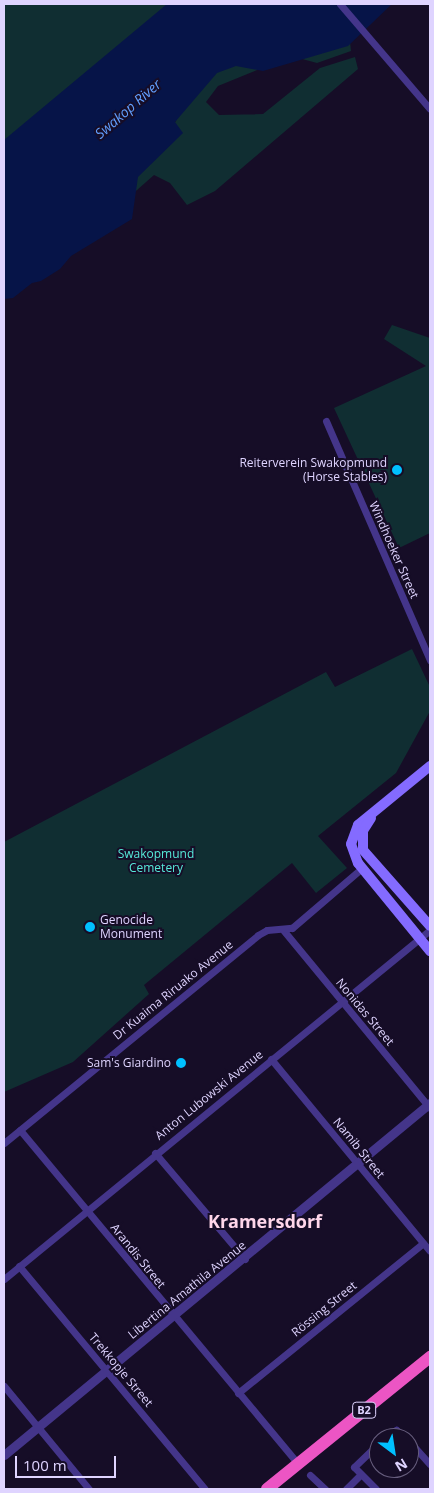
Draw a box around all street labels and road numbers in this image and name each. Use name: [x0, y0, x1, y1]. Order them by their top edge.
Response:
street label: Windhoeker Street: [366, 499, 422, 601]
street label: Dr Kuaima Riruako Avenue: [110, 937, 236, 1043]
street label: Nonidas Street: [333, 976, 397, 1048]
street label: Anton Lubowski Avenue: [152, 1047, 266, 1143]
street label: Namib Street: [330, 1115, 388, 1181]
street label: Arandis Street: [107, 1221, 169, 1291]
street label: Libertina Amathila Avenue: [125, 1238, 249, 1342]
street label: Rössing Street: [289, 1278, 359, 1340]
street label: Trekkopje Street: [86, 1330, 156, 1410]
road number: B2: [352, 1402, 376, 1418]

